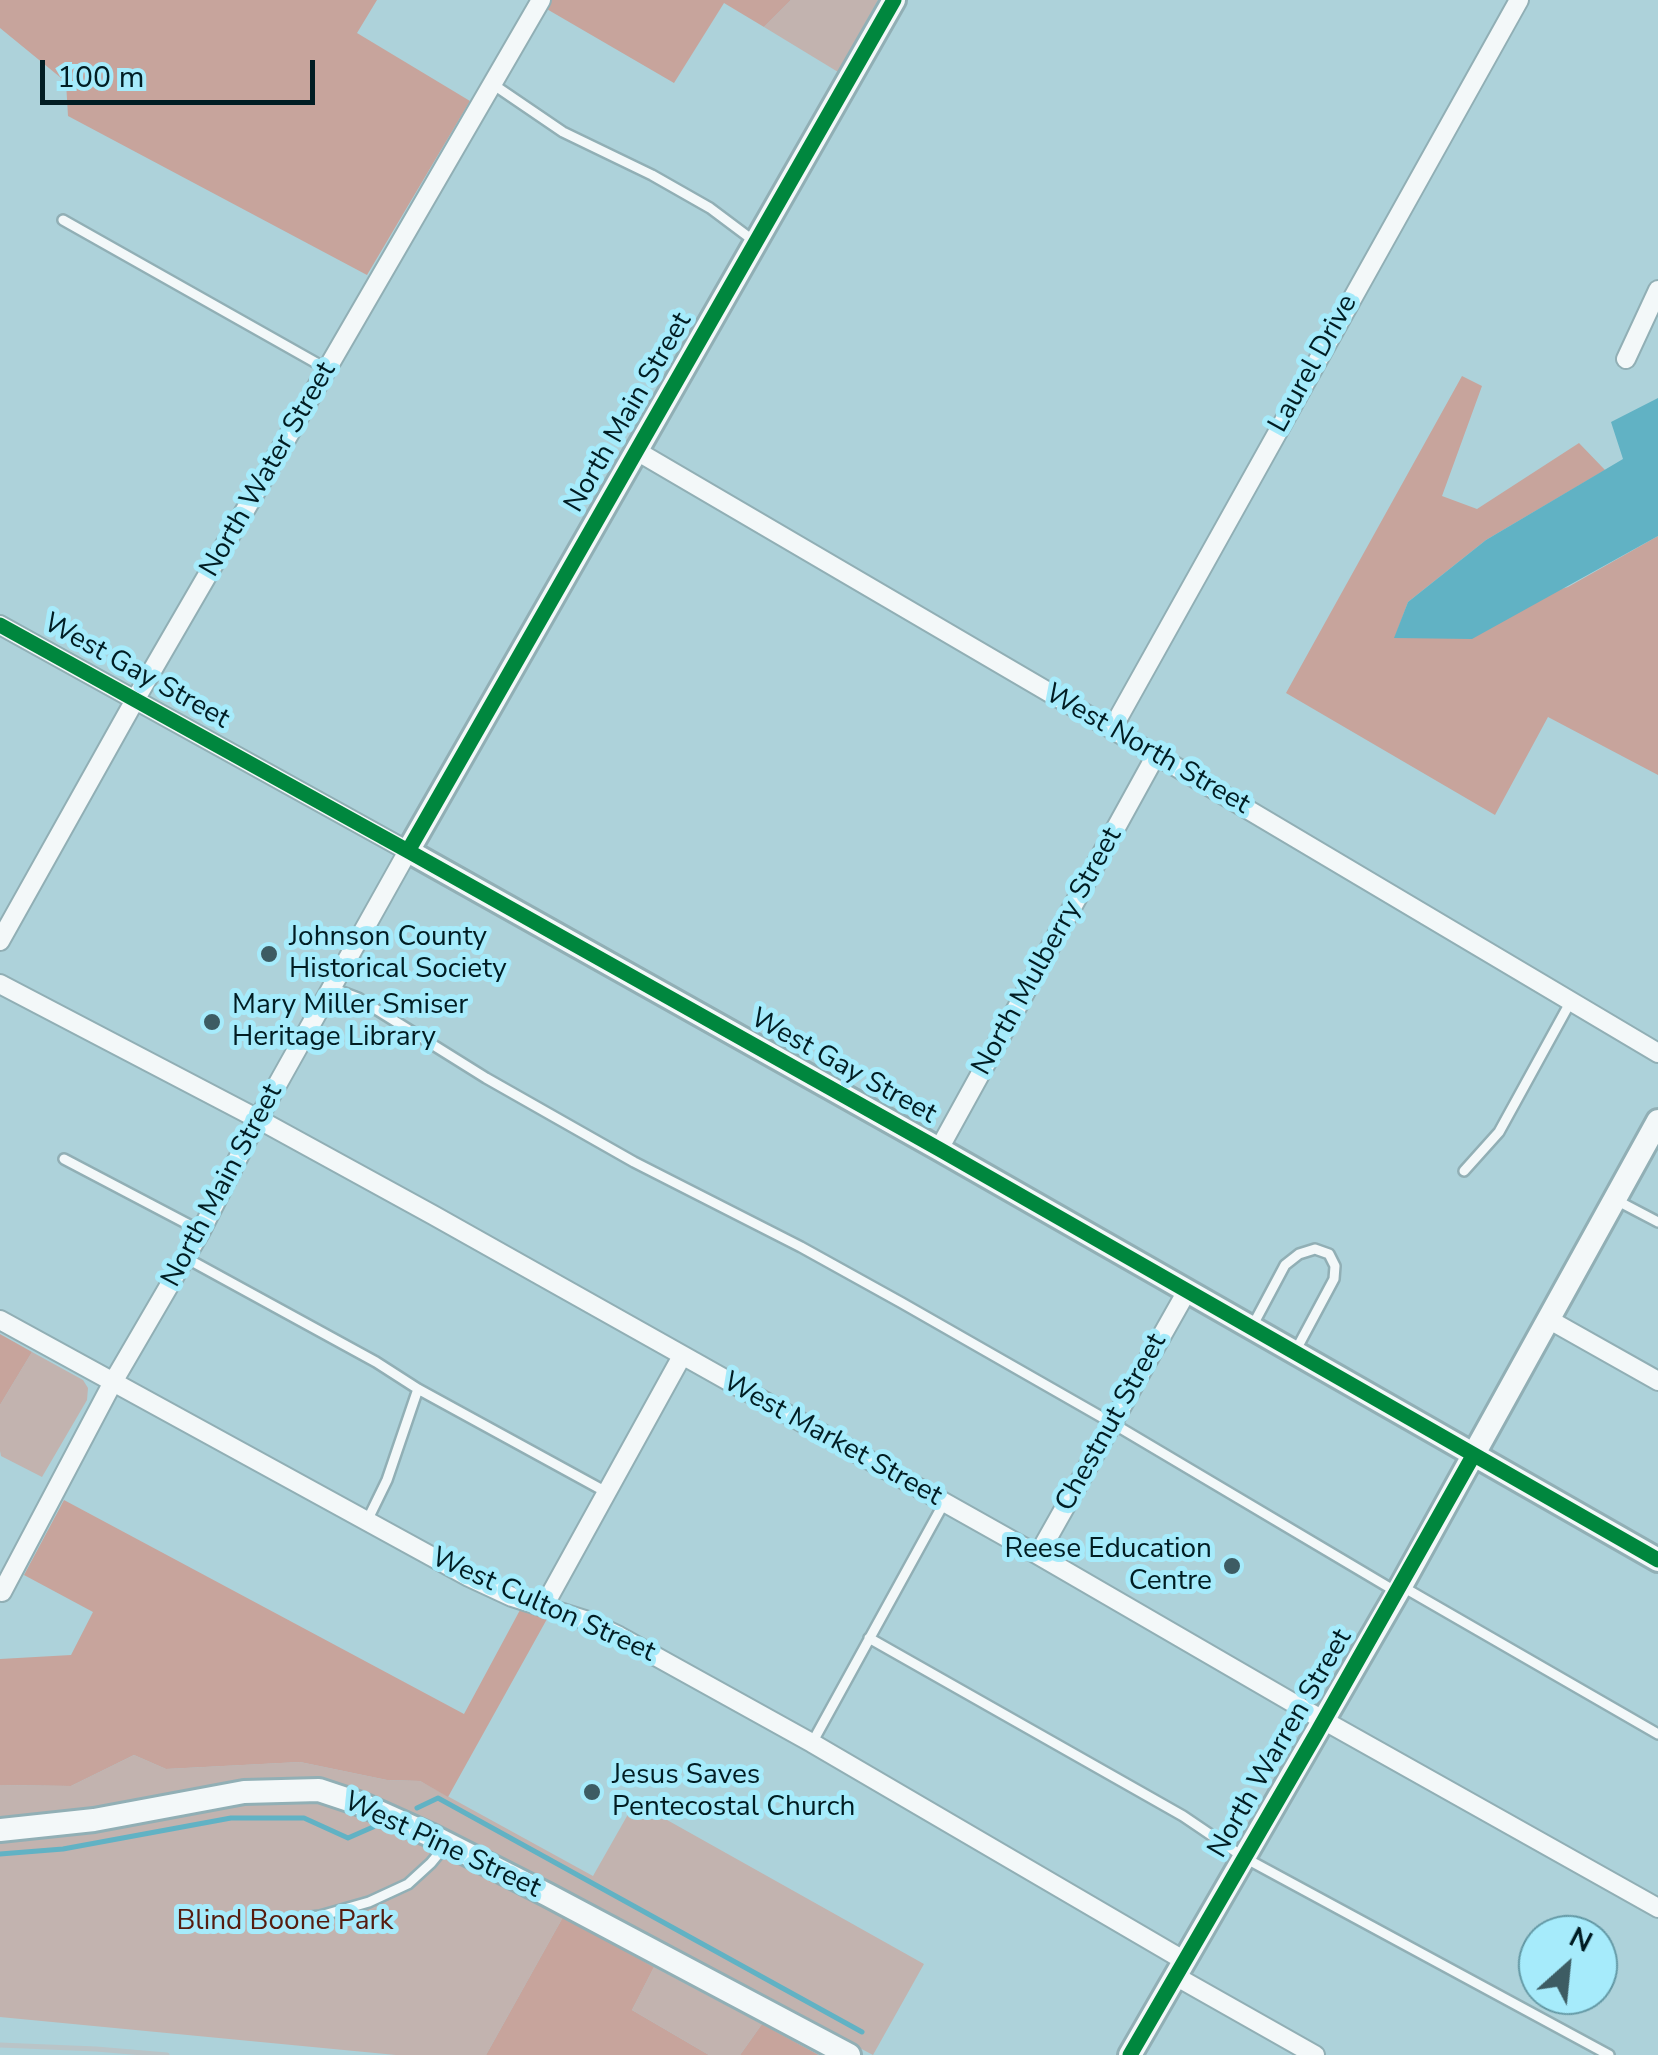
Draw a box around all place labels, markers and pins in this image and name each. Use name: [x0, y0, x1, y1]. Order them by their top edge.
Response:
place label: Johnson County Historical Society: [289, 921, 507, 987]
marker: Johnson County Historical Society: [258, 943, 280, 965]
place label: Mary Miller Smiser Heritage Library: [232, 989, 468, 1055]
marker: Mary Miller Smiser Heritage Library: [201, 1011, 223, 1033]
place label: Reese Education Centre: [1005, 1533, 1212, 1599]
marker: Reese Education Centre: [1221, 1555, 1243, 1577]
place label: Jesus Saves Pentecostal Church: [612, 1759, 855, 1825]
marker: Jesus Saves Pentecostal Church: [581, 1781, 603, 1803]

